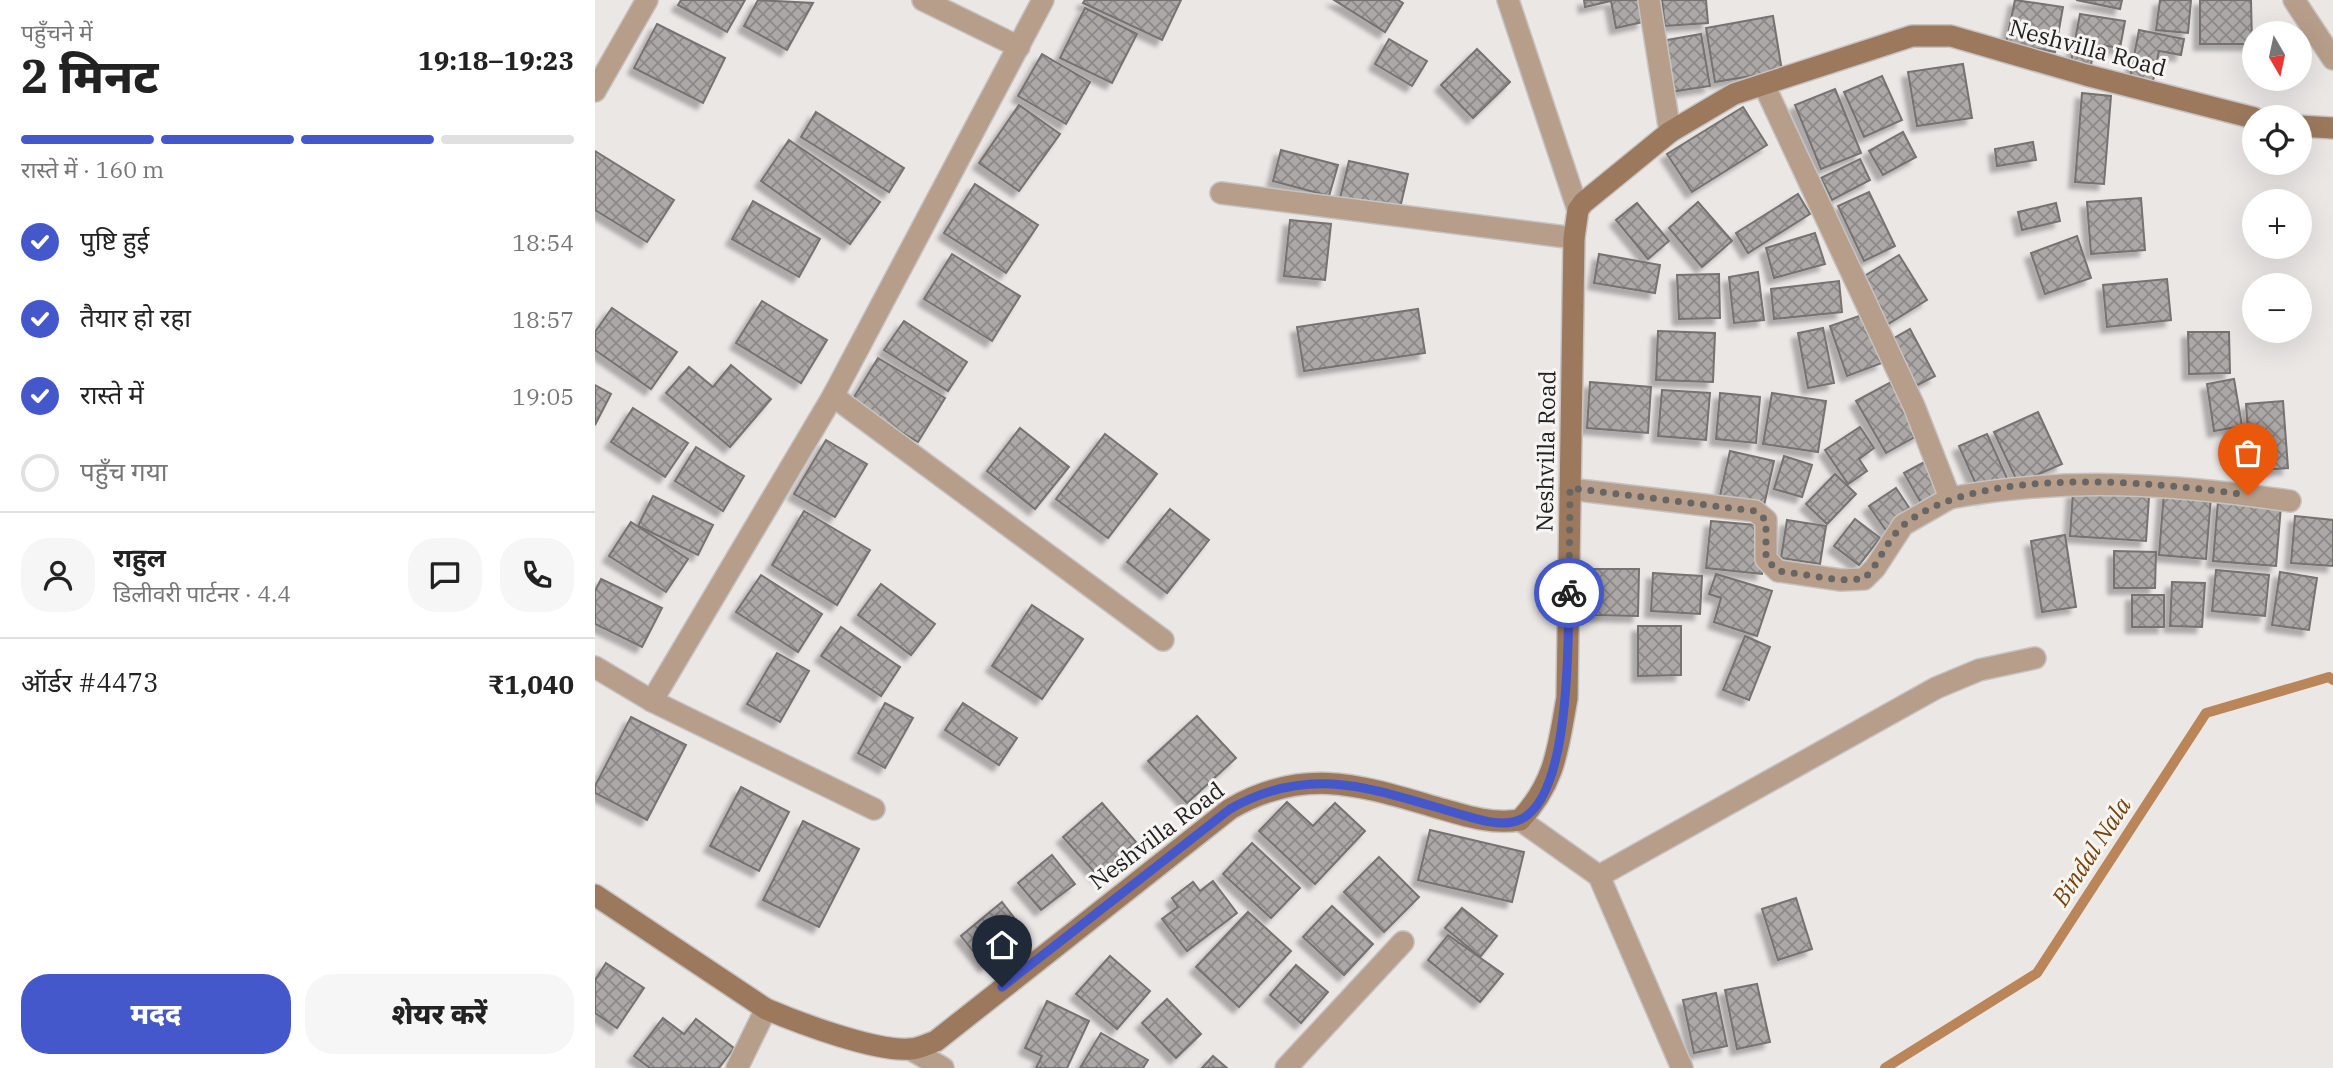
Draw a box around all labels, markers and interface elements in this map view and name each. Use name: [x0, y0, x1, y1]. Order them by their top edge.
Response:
street label: Neshvilla Road: [2006, 12, 2170, 82]
text: पहुँचने में: [21, 17, 93, 47]
north arrow: [2242, 21, 2312, 91]
map controls: [2242, 21, 2312, 343]
text: 19:18–19:23: [418, 43, 574, 77]
text: 2 मिनट: [21, 46, 158, 106]
button: locate: [2242, 105, 2312, 175]
text: रास्ते में · 160 m: [21, 154, 164, 184]
button: +: [2242, 189, 2312, 259]
icon: check: [21, 223, 59, 261]
text: पुष्टि हुई: [80, 223, 149, 257]
text: 18:54: [512, 227, 574, 257]
button: −: [2242, 273, 2312, 343]
icon: check: [21, 300, 59, 338]
text: तैयार हो रहा: [80, 300, 191, 334]
text: 18:57: [512, 304, 574, 334]
street label: Neshvilla Road: [1529, 370, 1561, 532]
icon: check: [21, 377, 59, 415]
text: रास्ते में: [80, 377, 144, 411]
text: 19:05: [512, 381, 574, 411]
pin: [2218, 423, 2278, 495]
icon: bag: [2229, 434, 2267, 472]
text: पहुँच गया: [80, 454, 168, 488]
button: person: [21, 538, 95, 612]
button: chat: [408, 538, 482, 612]
button: phone: [500, 538, 574, 612]
text: राहुल: [113, 540, 166, 574]
courier: [1534, 558, 1604, 628]
icon: bike: [1550, 574, 1588, 612]
text: डिलीवरी पार्टनर · 4.4: [113, 578, 291, 608]
text: ऑर्डर #4473: [21, 665, 159, 699]
text: ₹1,040: [488, 667, 574, 701]
street label: Neshvilla Road: [1082, 774, 1230, 896]
water label: Bindal Nala: [2043, 791, 2138, 912]
pin: [972, 915, 1032, 987]
icon: home: [983, 926, 1021, 964]
button: मदद: [21, 974, 291, 1054]
button: शेयर करें: [305, 974, 574, 1054]

